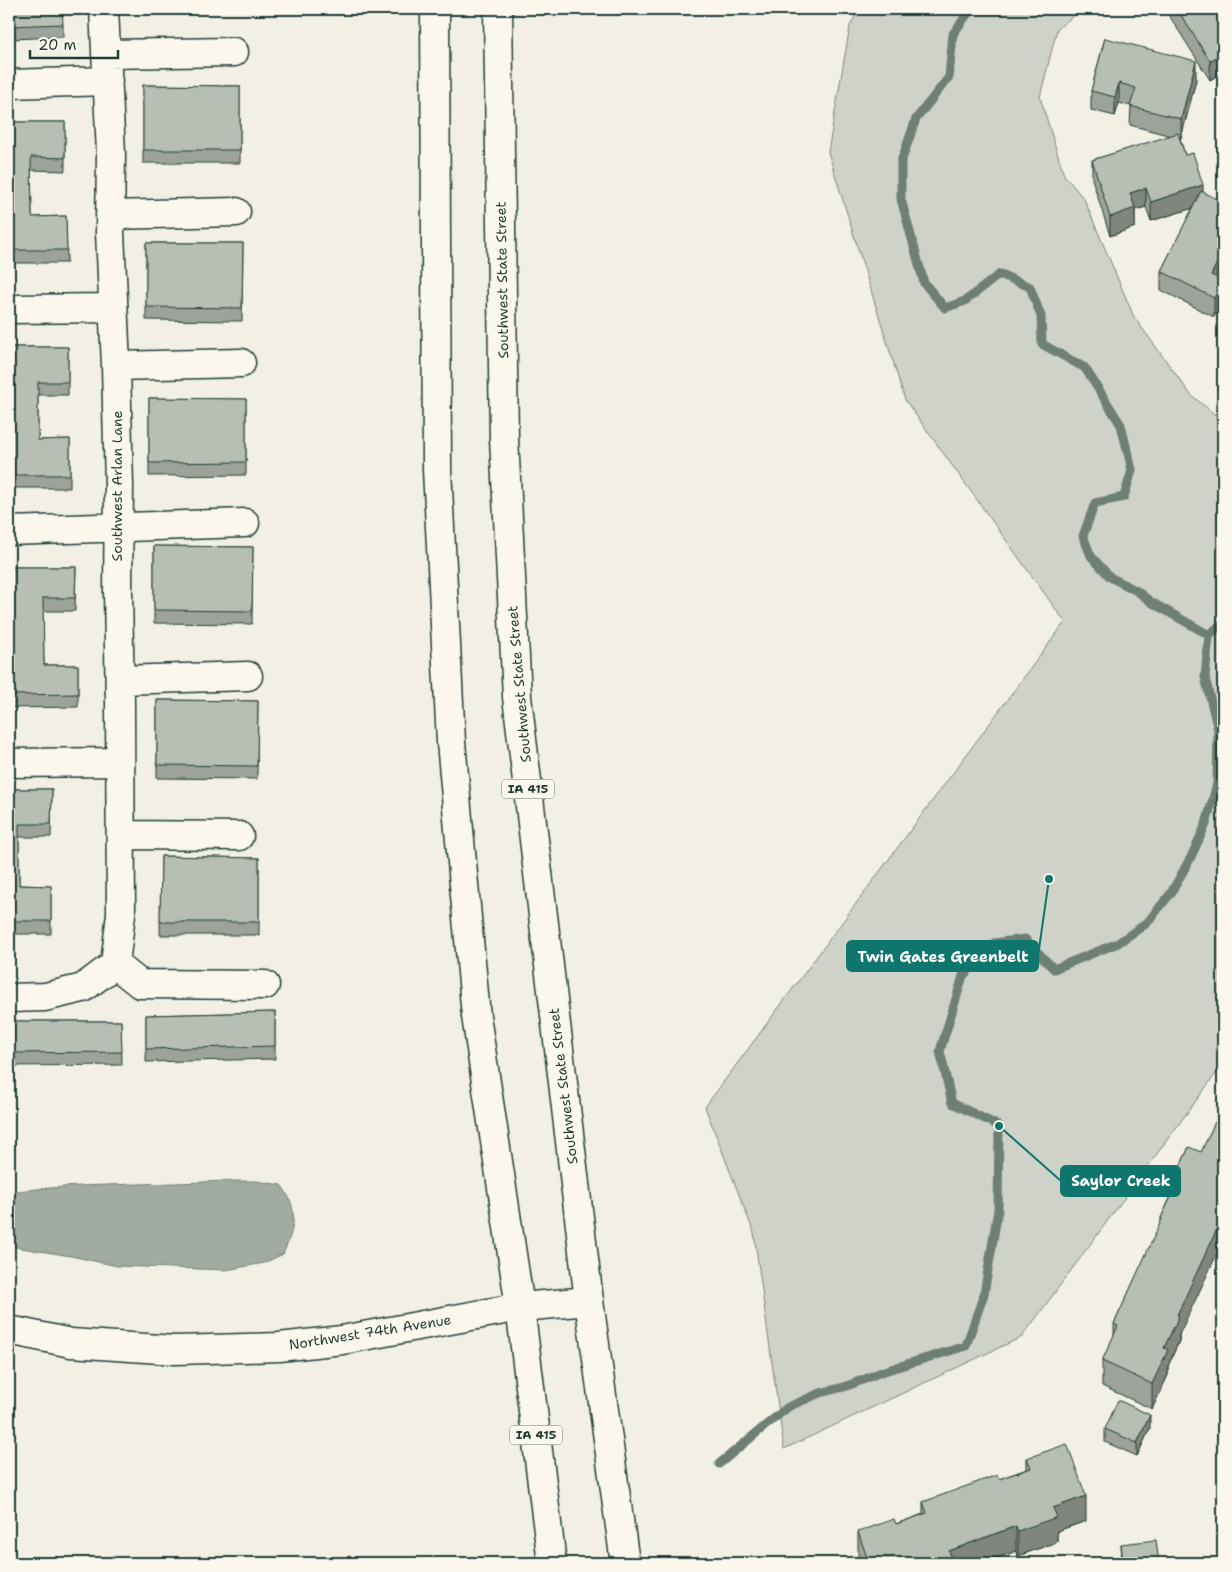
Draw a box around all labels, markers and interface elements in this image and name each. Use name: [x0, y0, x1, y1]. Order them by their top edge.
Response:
scale bar: [30, 28, 118, 60]
text: 20 m: [38, 35, 77, 55]
street label: Southwest State Street: [492, 201, 512, 359]
street label: Southwest Arlan Lane: [108, 411, 126, 561]
street label: Southwest State Street: [503, 605, 535, 763]
road number: IA 415: [502, 780, 554, 799]
callout: Twin Gates Greenbelt: [847, 941, 1038, 971]
text: Twin Gates Greenbelt: [858, 947, 1028, 967]
street label: Southwest State Street: [544, 1007, 582, 1165]
callout: Saylor Creek: [1061, 1166, 1180, 1196]
text: Saylor Creek: [1071, 1171, 1171, 1191]
street label: Northwest 74th Avenue: [287, 1310, 453, 1354]
road number: IA 415: [510, 1426, 562, 1444]

